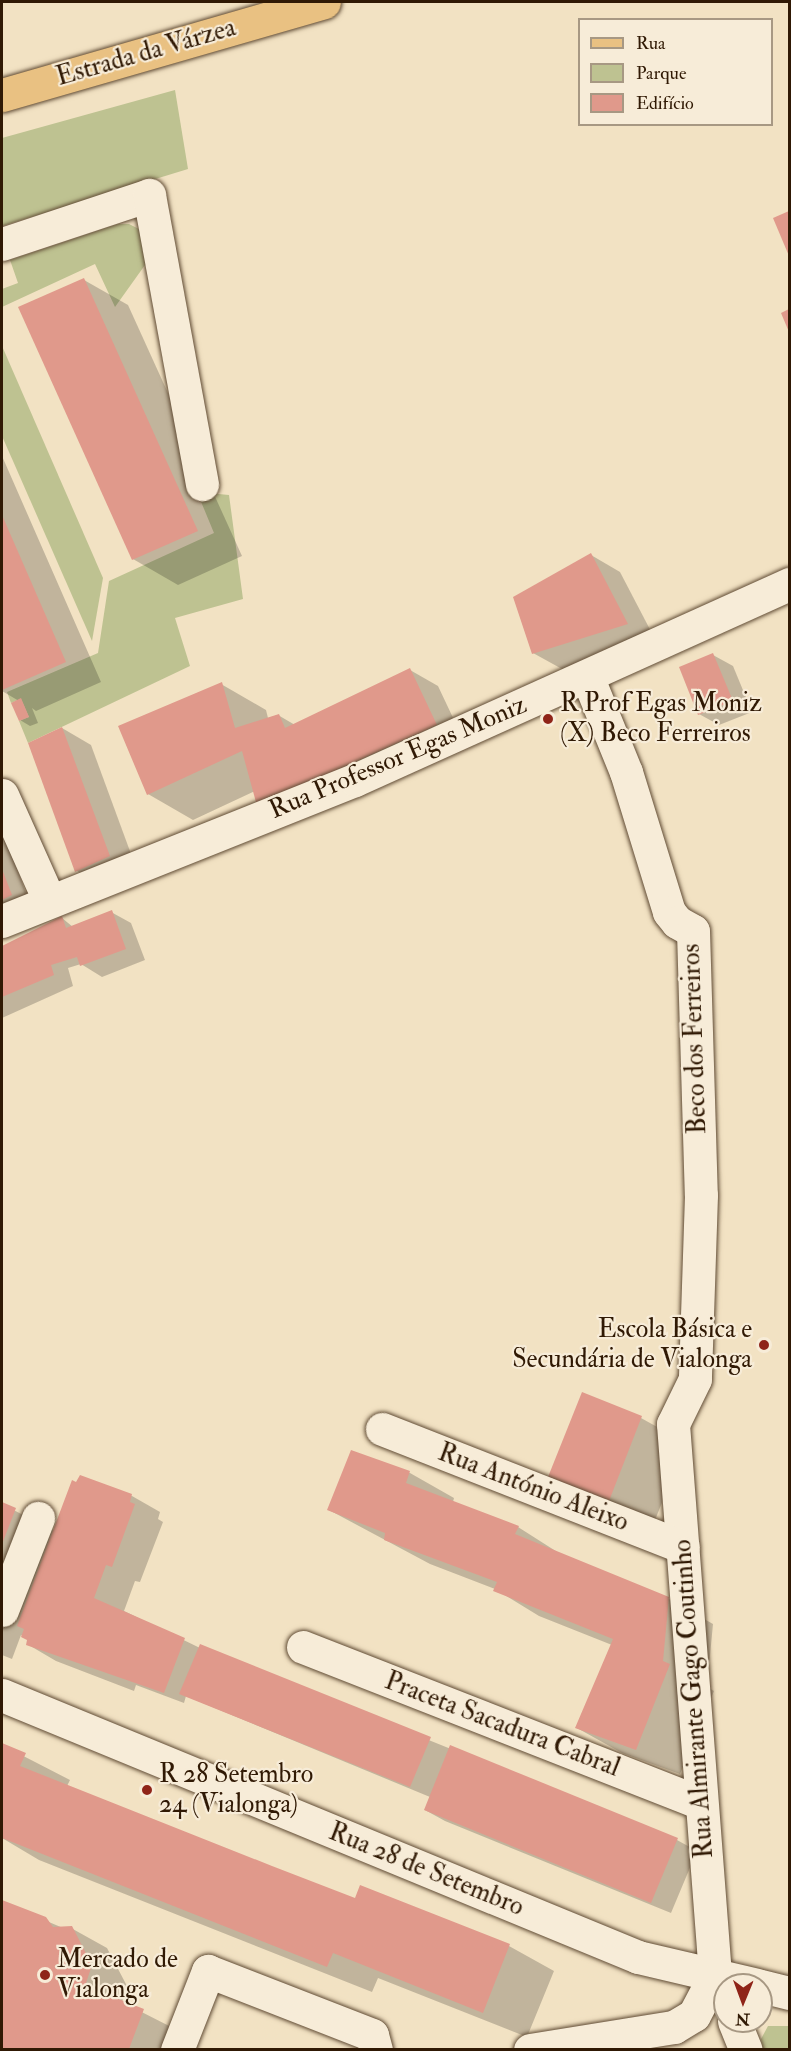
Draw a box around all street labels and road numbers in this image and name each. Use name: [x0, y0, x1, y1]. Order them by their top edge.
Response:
street label: Estrada da Várzea: [53, 12, 239, 94]
street label: Rua Professor Egas Moniz: [265, 690, 531, 826]
street label: Beco dos Ferreiros: [676, 943, 714, 1135]
street label: Rua António Aleixo: [433, 1437, 633, 1539]
street label: Rua Almirante Gago Coutinho: [667, 1538, 721, 1860]
street label: Praceta Sacadura Cabral: [380, 1666, 624, 1784]
street label: Rua 28 de Setembro: [324, 1817, 528, 1923]

